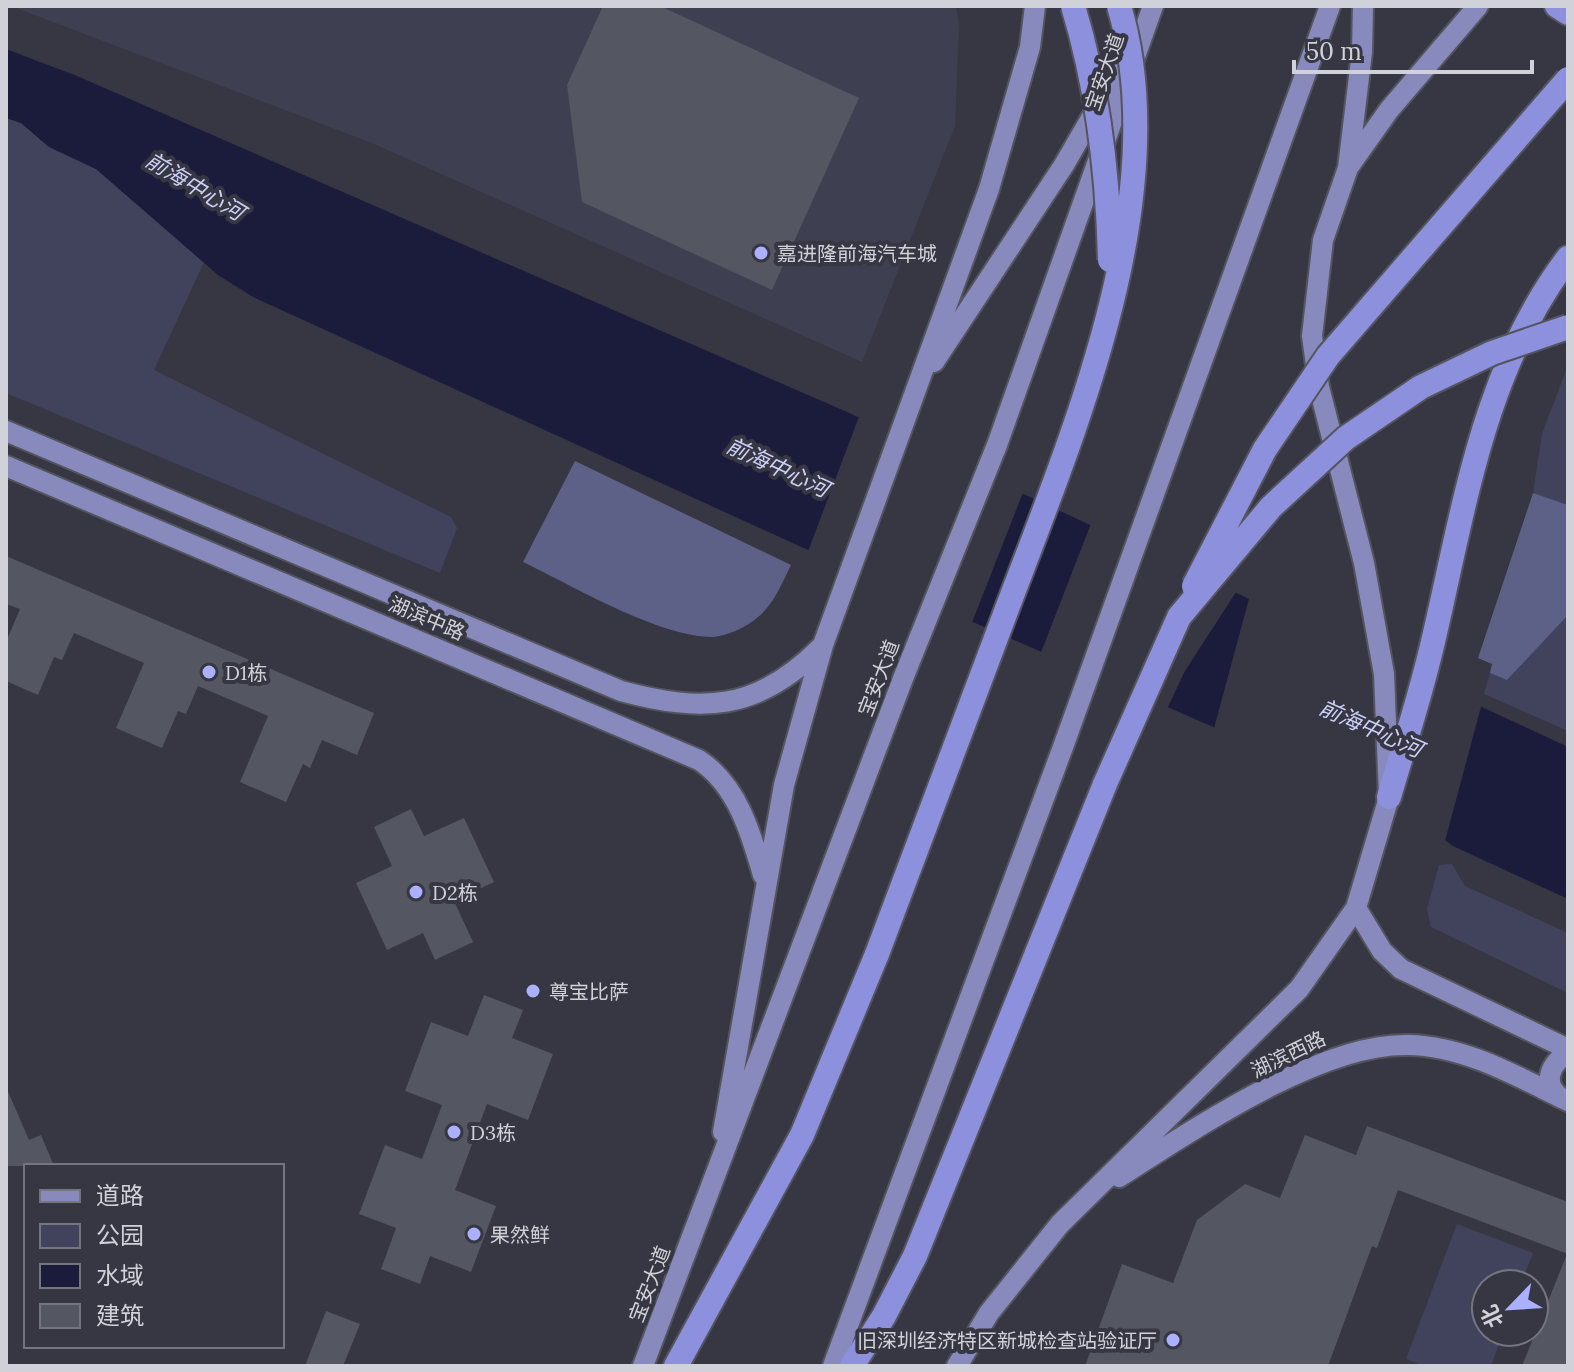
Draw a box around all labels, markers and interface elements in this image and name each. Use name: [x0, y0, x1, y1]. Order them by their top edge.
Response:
scale bar: [1294, 24, 1532, 74]
street label: 宝安大道: [1079, 30, 1129, 114]
text: 50 m: [1306, 36, 1362, 67]
water label: 前海中心河: [141, 146, 253, 228]
place label: 嘉进隆前海汽车城: [777, 241, 937, 266]
marker: 嘉进隆前海汽车城: [752, 244, 770, 262]
water label: 前海中心河: [722, 431, 837, 505]
street label: 湖滨中路: [385, 591, 469, 645]
street label: 宝安大道: [852, 636, 904, 720]
place label: D1栋: [225, 660, 267, 685]
marker: D1栋: [200, 663, 218, 681]
water label: 前海中心河: [1315, 693, 1431, 765]
place label: D2栋: [432, 880, 478, 905]
marker: D2栋: [407, 883, 425, 901]
place label: 尊宝比萨: [549, 979, 629, 1004]
marker: 尊宝比萨: [524, 982, 542, 1000]
street label: 湖滨西路: [1247, 1025, 1329, 1083]
place label: D3栋: [470, 1120, 516, 1145]
marker: D3栋: [445, 1123, 463, 1141]
legend: [24, 1164, 284, 1348]
text: 道路: [96, 1180, 144, 1211]
text: 公园: [96, 1220, 144, 1251]
place label: 果然鲜: [490, 1222, 550, 1247]
marker: 果然鲜: [465, 1225, 483, 1243]
street label: 宝安大道: [623, 1242, 675, 1326]
text: 水域: [96, 1260, 144, 1291]
north arrow: [1470, 1268, 1550, 1348]
text: 建筑: [96, 1300, 144, 1331]
text: 北: [1475, 1301, 1509, 1332]
place label: 旧深圳经济特区新城检查站验证厅: [857, 1328, 1157, 1353]
marker: 旧深圳经济特区新城检查站验证厅: [1164, 1331, 1182, 1349]

